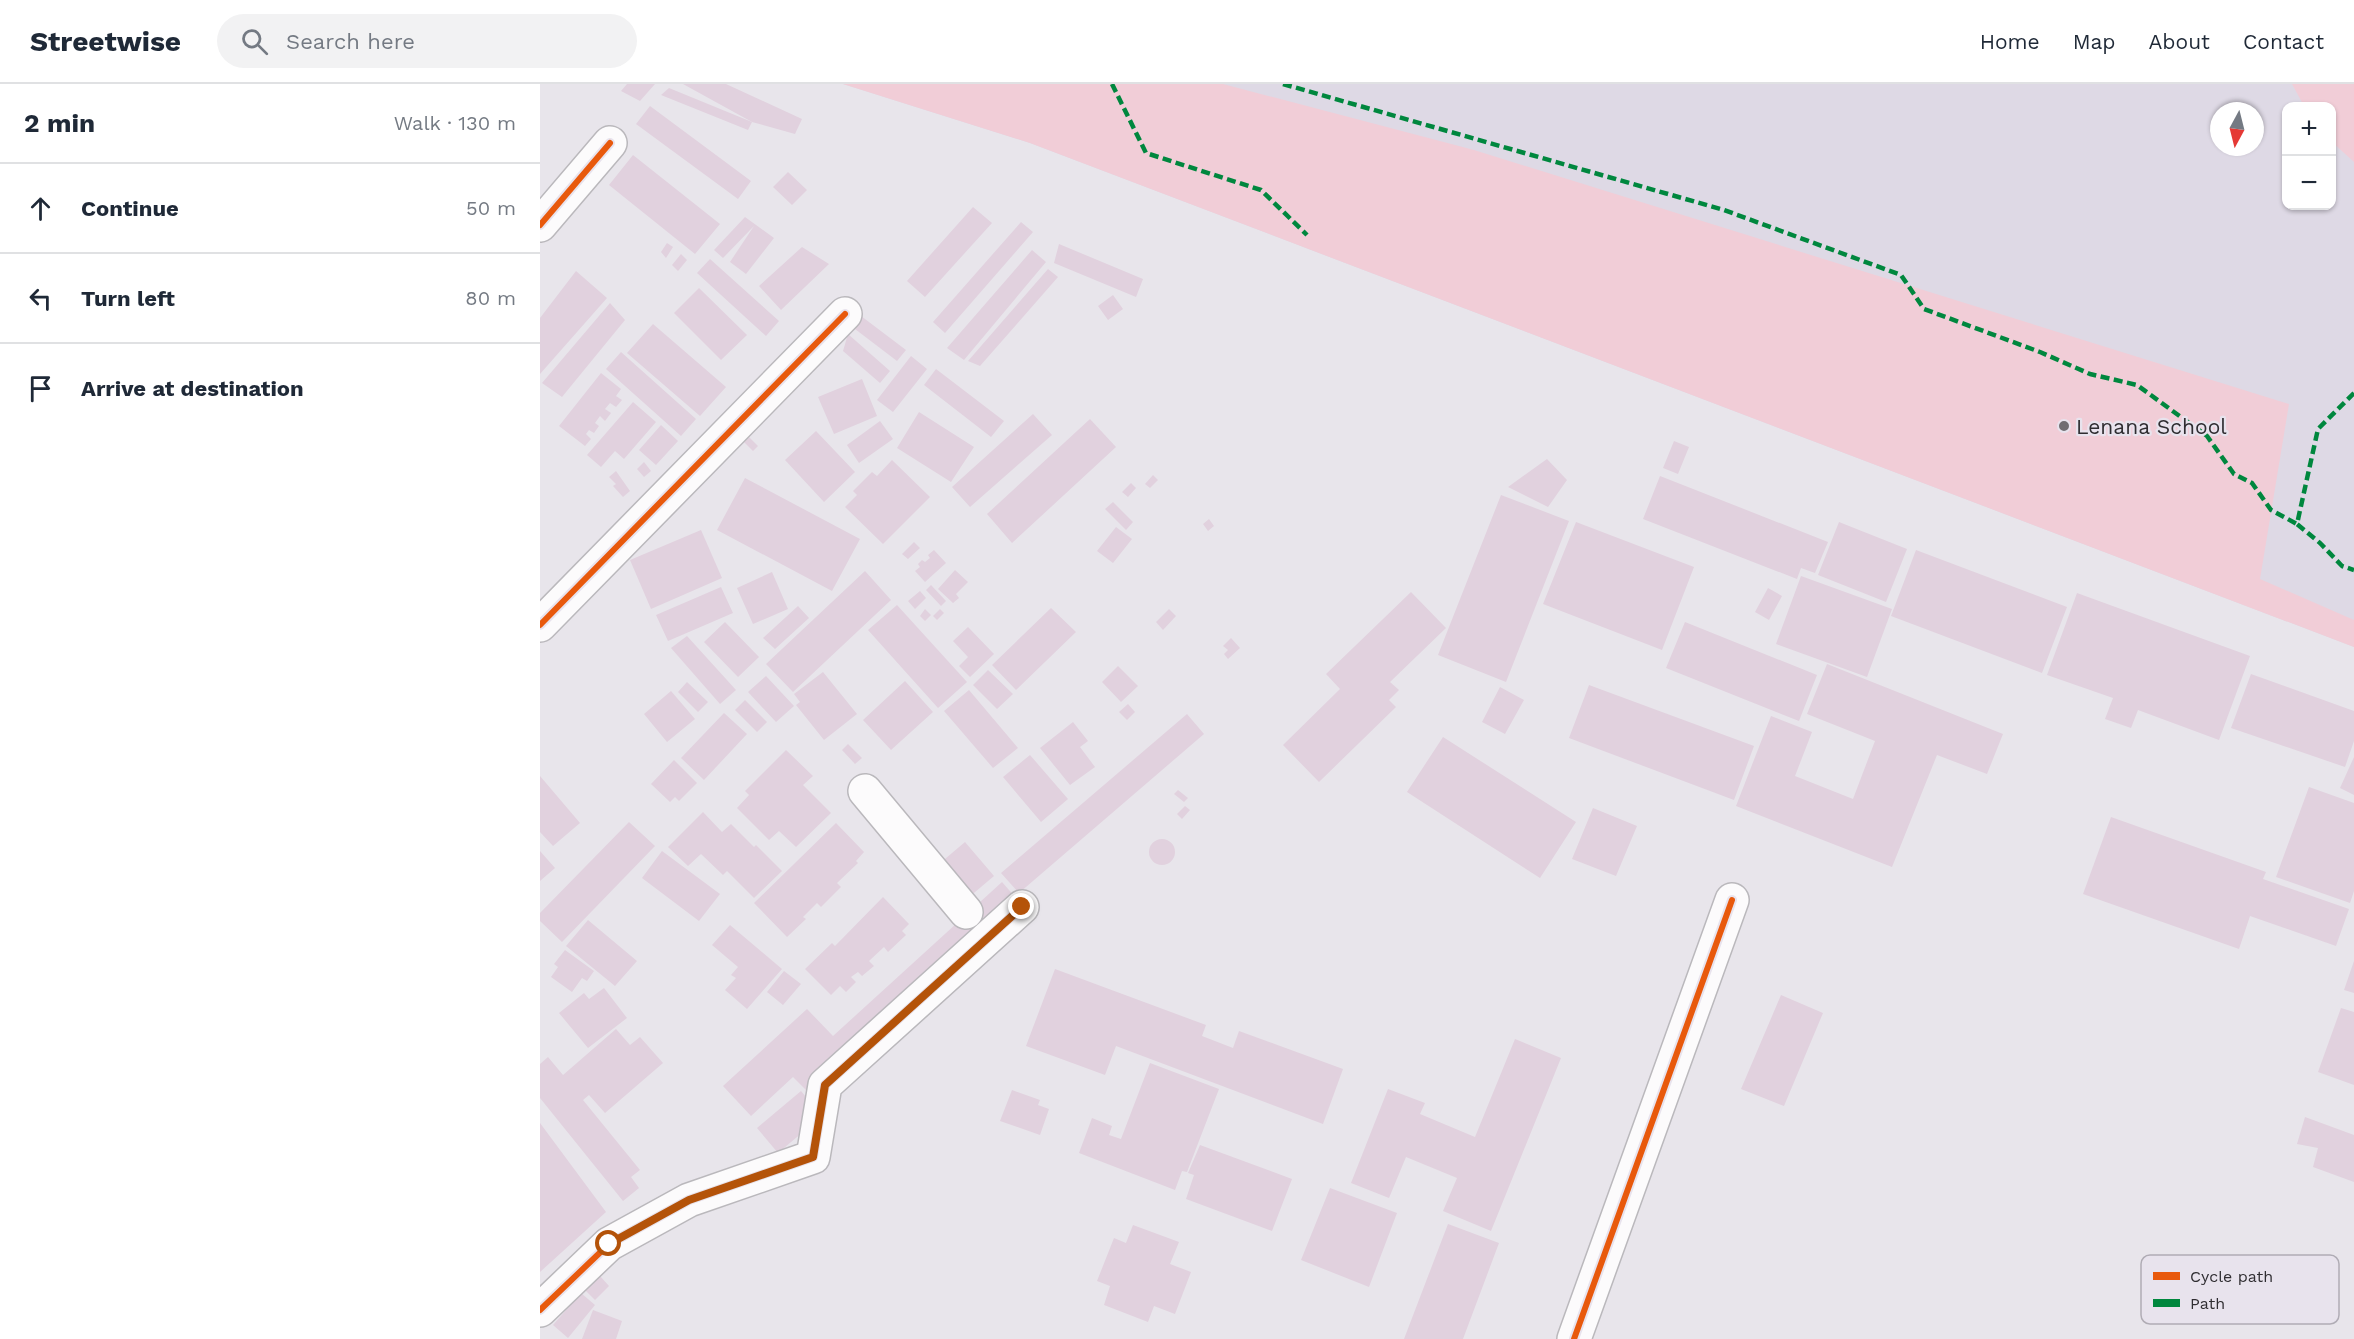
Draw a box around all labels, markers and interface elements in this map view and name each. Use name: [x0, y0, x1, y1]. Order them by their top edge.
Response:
search box: [217, 14, 637, 68]
text: Streetwise: [30, 25, 181, 58]
icon: search: [238, 25, 271, 58]
text: Search here: [286, 29, 415, 54]
text: Home: [1980, 29, 2040, 54]
text: Map: [2073, 29, 2116, 54]
text: About: [2149, 29, 2210, 54]
text: Contact: [2243, 29, 2324, 54]
north arrow: [2210, 102, 2264, 156]
map controls: [2282, 102, 2336, 210]
button: +: [2282, 102, 2336, 156]
text: 2 min: [24, 108, 95, 138]
text: Walk · 130 m: [394, 111, 516, 135]
button: −: [2282, 156, 2336, 210]
icon: ahead: [24, 192, 57, 225]
text: Continue: [81, 196, 179, 221]
text: 50 m: [466, 196, 516, 220]
icon: left: [24, 282, 57, 315]
text: Turn left: [81, 286, 175, 311]
text: 80 m: [465, 286, 516, 310]
icon: arrive: [24, 372, 57, 405]
text: Arrive at destination: [81, 376, 304, 401]
place label: Lenana School: [2076, 414, 2227, 439]
marker: Lenana School: [2057, 419, 2071, 433]
route end: [1008, 893, 1034, 919]
route start: [595, 1230, 621, 1256]
legend: [2141, 1255, 2339, 1324]
text: Cycle path: [2190, 1267, 2273, 1286]
text: Path: [2190, 1294, 2225, 1313]

